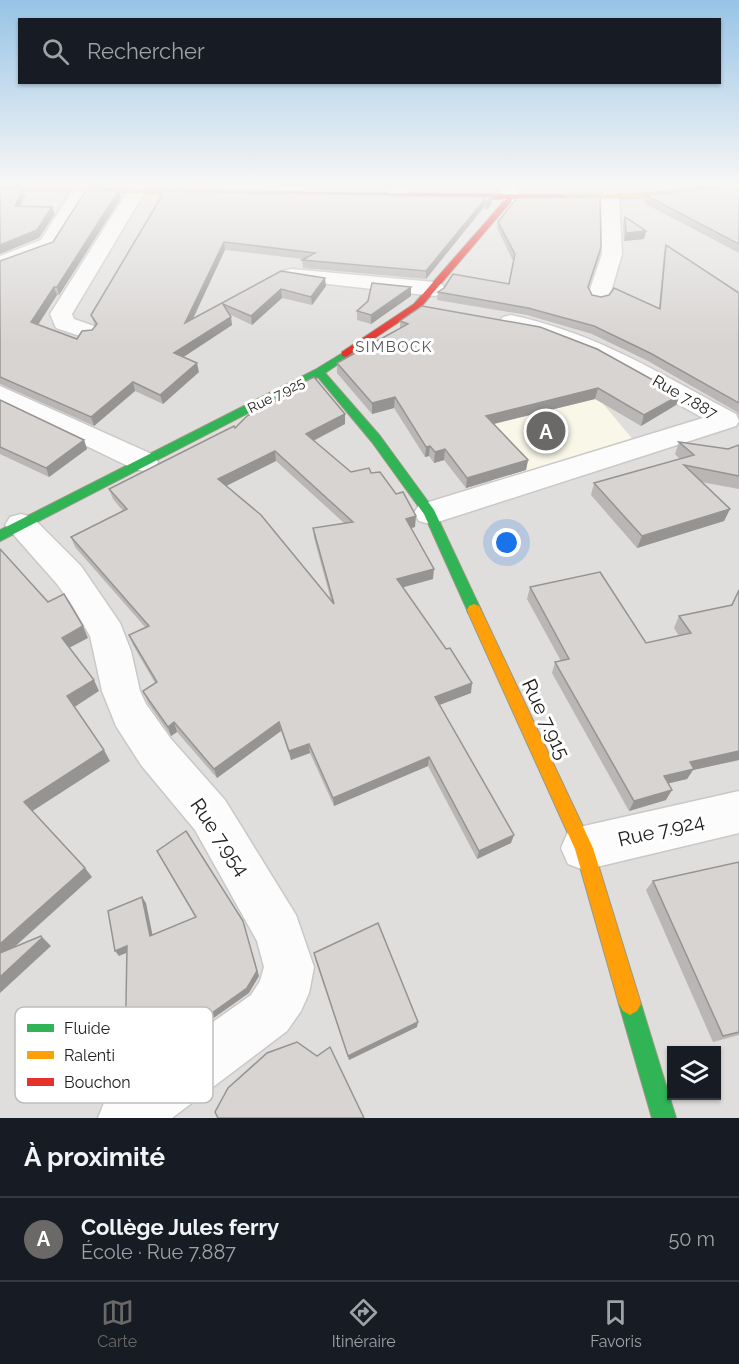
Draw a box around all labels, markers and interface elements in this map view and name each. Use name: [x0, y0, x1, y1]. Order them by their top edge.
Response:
search box: [18, 18, 721, 84]
icon: search: [39, 35, 72, 68]
text: Rechercher: [87, 38, 205, 64]
district label: SIMBOCK: [355, 338, 433, 356]
street label: Rue 7.887: [649, 371, 721, 423]
street label: Rue 7.925: [245, 374, 307, 416]
pin: A: [526, 408, 566, 454]
your location: [492, 528, 521, 557]
street label: Rue 7.915: [517, 675, 575, 763]
street label: Rue 7.954: [185, 794, 255, 880]
street label: Rue 7.924: [615, 808, 707, 852]
legend: [15, 1007, 213, 1103]
text: Fluide: [64, 1019, 110, 1038]
text: Ralenti: [64, 1046, 115, 1065]
map controls: [667, 1046, 721, 1100]
button: layers: [667, 1046, 721, 1100]
text: Bouchon: [64, 1073, 131, 1092]
text: À proximité: [24, 1142, 165, 1172]
text: Collège Jules ferry: [81, 1214, 279, 1240]
text: A: [37, 1227, 50, 1251]
text: 50 m: [668, 1227, 715, 1251]
text: École · Rue 7.887: [81, 1240, 236, 1264]
tab: Carte: [97, 1296, 137, 1351]
tab: Itinéraire: [332, 1296, 396, 1351]
tab: Favoris: [590, 1296, 642, 1351]

